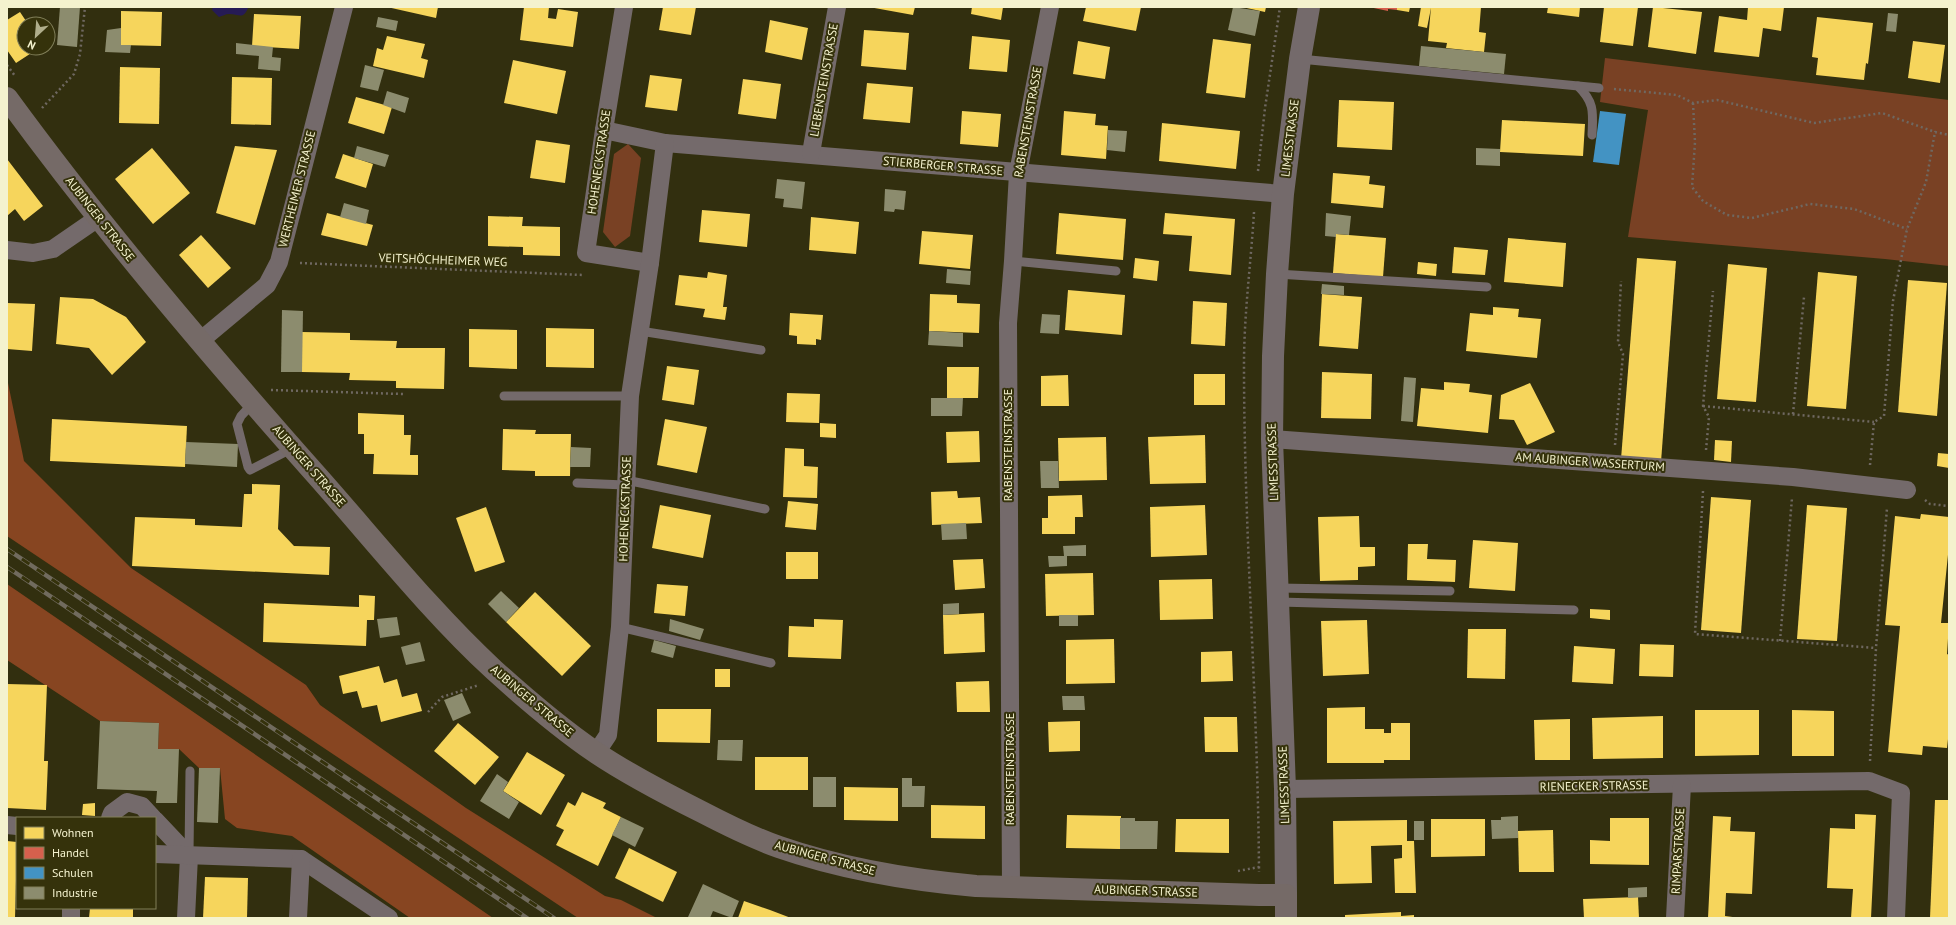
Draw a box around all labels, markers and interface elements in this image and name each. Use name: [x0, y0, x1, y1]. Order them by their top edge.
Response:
north arrow: [16, 16, 56, 56]
street label: LIEBENSTEINSTRASSE: [806, 22, 841, 138]
text: N: [25, 37, 38, 53]
street label: RABENSTEINSTRASSE: [1010, 65, 1045, 179]
street label: LIMESSTRASSE: [1277, 98, 1302, 178]
street label: HOHENECKSTRASSE: [584, 109, 613, 215]
street label: WERTHEIMER STRASSE: [275, 129, 318, 249]
street label: STIERBERGER STRASSE: [882, 153, 1004, 178]
street label: AUBINGER STRASSE: [63, 173, 138, 264]
street label: VEITSHÖCHHEIMER WEG: [377, 250, 508, 269]
street label: RABENSTEINSTRASSE: [1000, 389, 1015, 501]
street label: AUBINGER STRASSE: [270, 422, 349, 510]
street label: LIMESSTRASSE: [1264, 423, 1281, 501]
street label: AM AUBINGER WASSERTURM: [1515, 449, 1665, 474]
street label: HOHENECKSTRASSE: [615, 456, 634, 562]
street label: AUBINGER STRASSE: [488, 662, 577, 740]
street label: RABENSTEINSTRASSE: [1002, 713, 1017, 825]
street label: LIMESSTRASSE: [1275, 746, 1292, 824]
street label: RIENECKER STRASSE: [1540, 777, 1648, 794]
street label: RIMPARSTRASSE: [1668, 807, 1687, 894]
legend: [16, 817, 156, 909]
text: Wohnen: [52, 825, 94, 840]
street label: AUBINGER STRASSE: [773, 837, 877, 878]
text: Handel: [52, 845, 89, 860]
text: Schulen: [52, 865, 93, 880]
street label: AUBINGER STRASSE: [1094, 881, 1198, 900]
text: Industrie: [52, 885, 98, 900]

